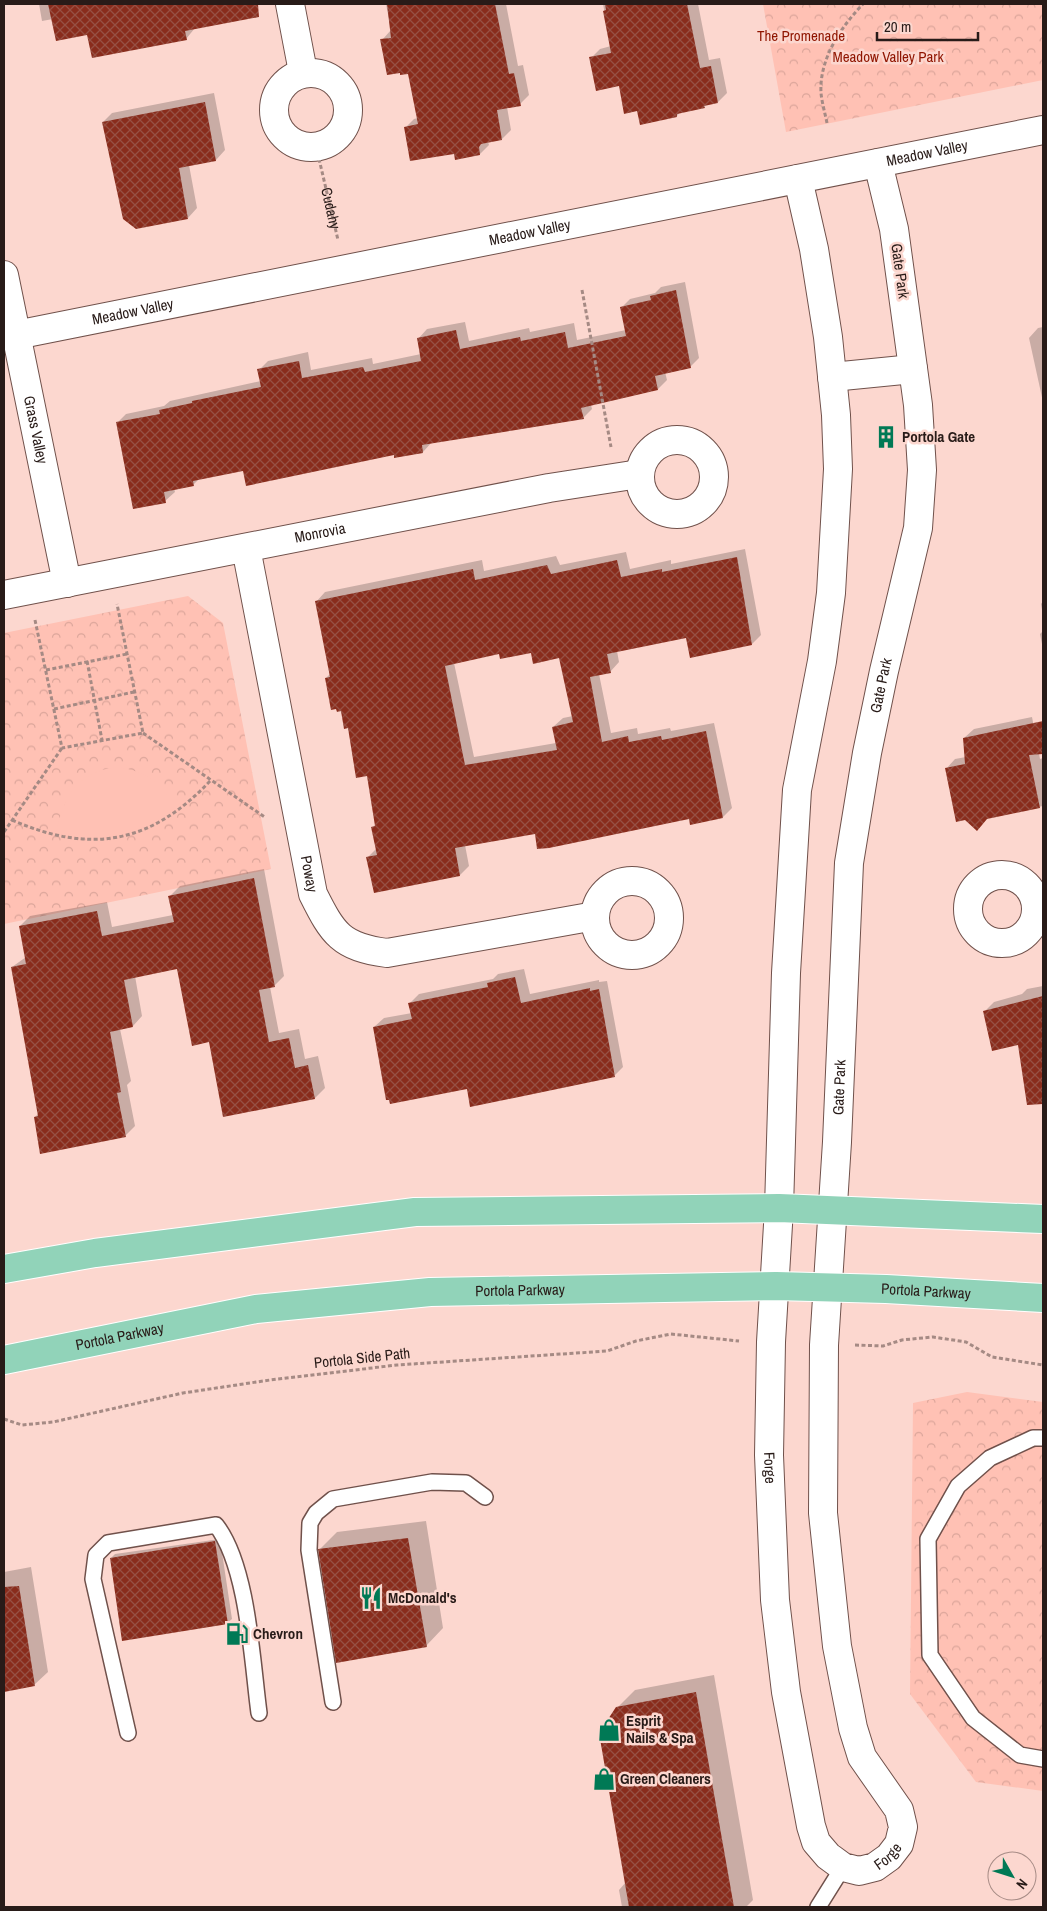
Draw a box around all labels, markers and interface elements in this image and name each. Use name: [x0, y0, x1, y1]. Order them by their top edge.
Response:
scale bar: [877, 10, 978, 42]
text: 20 m: [884, 16, 911, 37]
park label: The Promenade: [757, 25, 845, 46]
park label: Meadow Valley Park: [832, 46, 944, 67]
street label: Meadow Valley: [884, 134, 970, 171]
street label: Cudahy: [316, 185, 346, 232]
street label: Meadow Valley: [487, 213, 573, 250]
street label: Gate Park: [886, 242, 915, 301]
street label: Meadow Valley: [90, 293, 176, 330]
street label: Grass Valley: [19, 394, 54, 466]
building icon: Portola Gate: [873, 424, 899, 450]
place label: Portola Gate: [902, 426, 975, 447]
street label: Monrovia: [293, 517, 347, 548]
street label: Gate Park: [865, 655, 897, 715]
street label: Poway: [296, 854, 324, 895]
street label: Gate Park: [827, 1058, 851, 1116]
street label: Portola Parkway: [881, 1278, 972, 1304]
street label: Portola Parkway: [475, 1279, 566, 1301]
street label: Portola Parkway: [74, 1317, 166, 1355]
street label: Portola Side Path: [313, 1342, 411, 1373]
street label: Forge: [759, 1452, 781, 1484]
restaurant icon: McDonald's: [358, 1585, 384, 1611]
place label: McDonald's: [388, 1587, 457, 1608]
fuel station icon: Chevron: [224, 1621, 250, 1647]
place label: Chevron: [253, 1623, 303, 1644]
place label: Esprit Nails & Spa: [626, 1710, 694, 1748]
shop icon: Esprit Nails & Spa: [596, 1717, 622, 1743]
shop icon: Green Cleaners: [591, 1766, 617, 1792]
place label: Green Cleaners: [620, 1768, 711, 1789]
street label: Forge: [870, 1838, 906, 1874]
north arrow: [987, 1851, 1037, 1901]
text: N: [1012, 1875, 1032, 1893]

